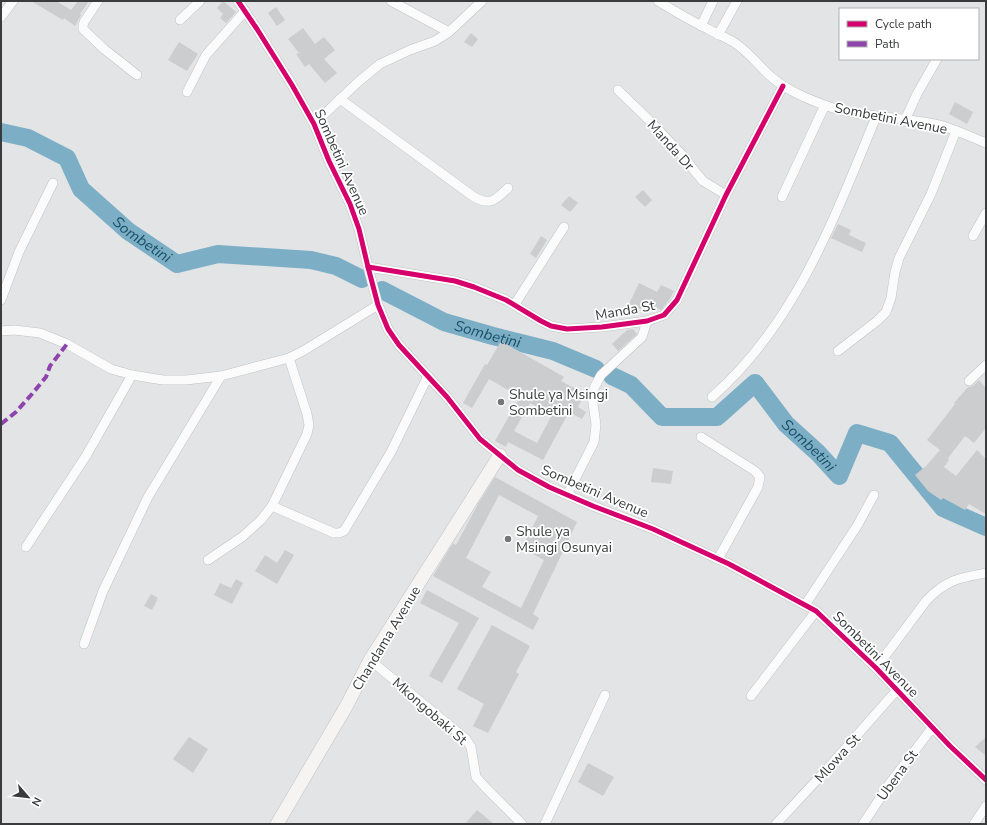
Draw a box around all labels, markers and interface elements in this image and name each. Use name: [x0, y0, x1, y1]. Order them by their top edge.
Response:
legend: [839, 8, 979, 60]
text: Cycle path: [875, 16, 932, 32]
text: Path: [875, 36, 900, 52]
street label: Sombetini Avenue: [833, 98, 949, 139]
street label: Sombetini Avenue: [310, 106, 374, 218]
street label: Manda Dr: [643, 116, 698, 175]
water label: Sombetini: [108, 212, 176, 268]
street label: Manda St: [594, 296, 656, 325]
water label: Sombetini: [452, 315, 523, 353]
place label: Shule ya Msingi Sombetini: [509, 385, 608, 420]
marker: Shule ya Msingi Sombetini: [496, 397, 506, 407]
water label: Sombetini: [777, 415, 840, 476]
street label: Sombetini Avenue: [538, 460, 651, 523]
place label: Shule ya Msingi Osunyai: [516, 522, 612, 557]
marker: Shule ya Msingi Osunyai: [503, 534, 513, 544]
street label: Chandama Avenue: [348, 582, 425, 694]
street label: Sombetini Avenue: [828, 607, 923, 702]
street label: Mkongobaki St: [388, 674, 471, 749]
street label: Mlowa St: [810, 730, 865, 787]
street label: Ubena St: [873, 746, 922, 804]
north arrow: [8, 777, 48, 817]
text: N: [28, 794, 45, 809]

